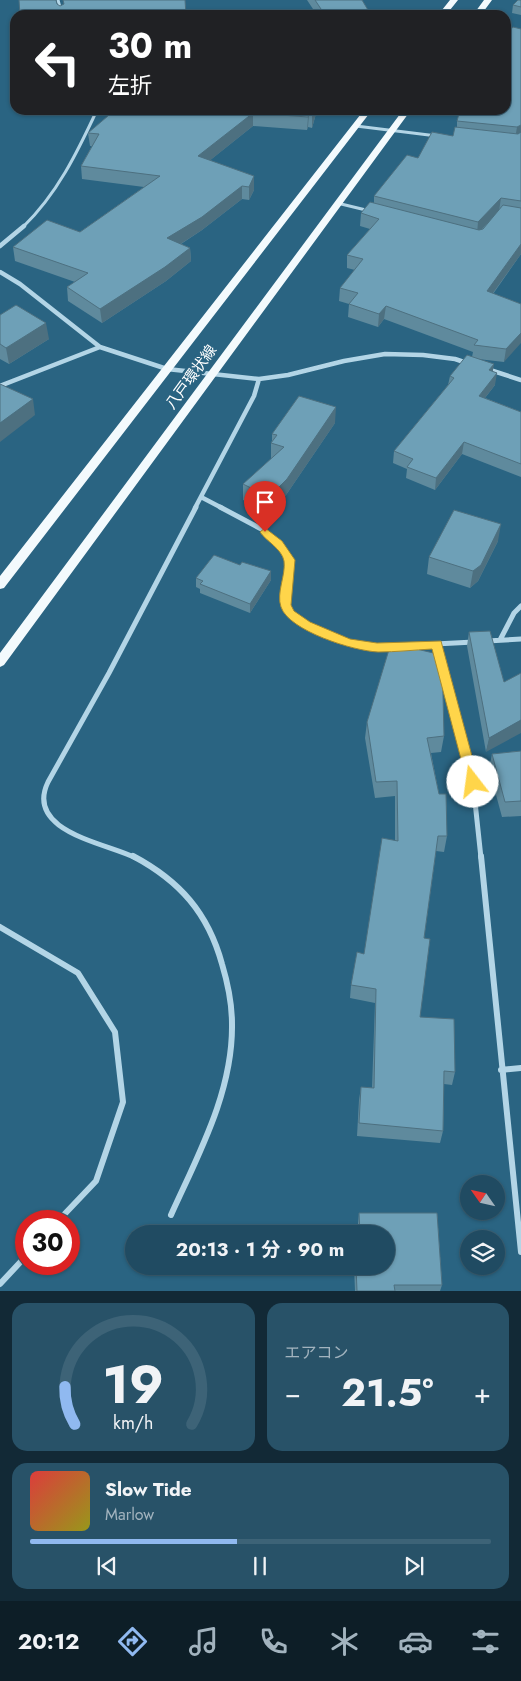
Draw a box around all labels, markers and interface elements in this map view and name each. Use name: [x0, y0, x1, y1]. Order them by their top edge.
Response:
text: 30 m: [108, 21, 192, 71]
icon: left: [25, 30, 90, 95]
text: 左折: [108, 69, 152, 101]
street label: 八戸環状線: [160, 340, 222, 414]
pin: [244, 481, 286, 532]
icon: arrive: [251, 488, 279, 516]
position arrow: [446, 755, 498, 807]
north arrow: [460, 1175, 505, 1220]
map controls: [460, 1175, 505, 1275]
speed limit sign: 30: [15, 1210, 80, 1275]
button: layers: [460, 1230, 505, 1275]
text: 20:13 · 1 分 · 90 m: [176, 1236, 344, 1263]
text: エアコン: [285, 1341, 349, 1364]
text: 19: [103, 1347, 164, 1423]
text: 21.5°: [341, 1365, 434, 1420]
text: −: [285, 1373, 301, 1414]
text: +: [474, 1373, 491, 1414]
text: km/h: [113, 1410, 153, 1436]
text: Slow Tide: [105, 1476, 192, 1503]
text: Marlow: [105, 1503, 154, 1526]
icon: previous: [93, 1552, 121, 1580]
icon: pause: [246, 1552, 274, 1580]
icon: next: [400, 1552, 428, 1580]
icon: directions: [115, 1624, 150, 1659]
icon: music: [186, 1624, 221, 1659]
icon: phone: [256, 1624, 291, 1659]
icon: climate: [327, 1624, 362, 1659]
icon: car: [398, 1624, 433, 1659]
icon: filters: [468, 1624, 503, 1659]
text: 20:12: [18, 1625, 80, 1657]

